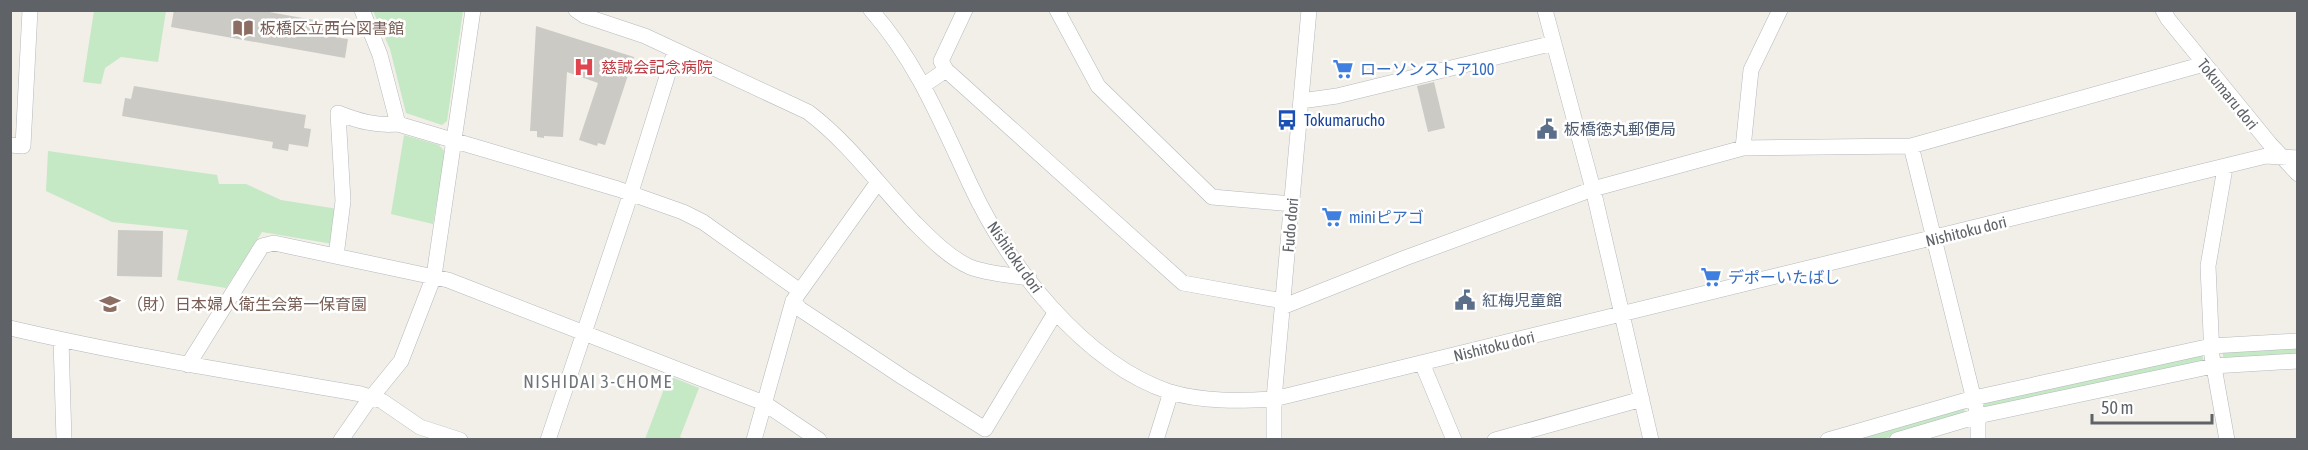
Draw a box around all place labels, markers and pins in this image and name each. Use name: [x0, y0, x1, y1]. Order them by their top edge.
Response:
library icon: 板橋区立西台図書館: [231, 16, 255, 40]
place label: 板橋区立西台図書館: [260, 19, 404, 37]
hospital icon: 慈誠会記念病院: [572, 55, 596, 79]
supermarket icon: ローソンストア100: [1331, 57, 1355, 81]
place label: 慈誠会記念病院: [601, 58, 713, 76]
place label: ローソンストア100: [1360, 60, 1494, 78]
bus stop icon: Tokumarucho: [1275, 108, 1299, 132]
place label: Tokumarucho: [1304, 111, 1385, 129]
public building icon: 板橋徳丸郵便局: [1535, 117, 1559, 141]
place label: 板橋徳丸郵便局: [1564, 120, 1676, 138]
supermarket icon: miniピアゴ: [1320, 205, 1344, 229]
place label: miniピアゴ: [1349, 208, 1424, 226]
supermarket icon: デポーいたばし: [1699, 265, 1723, 289]
place label: デポーいたばし: [1728, 268, 1840, 286]
public building icon: 紅梅児童館: [1453, 288, 1477, 312]
place label: 紅梅児童館: [1482, 291, 1562, 309]
school or university icon: （財）日本婦人衛生会第一保育園: [98, 292, 122, 316]
place label: （財）日本婦人衛生会第一保育園: [127, 295, 367, 313]

